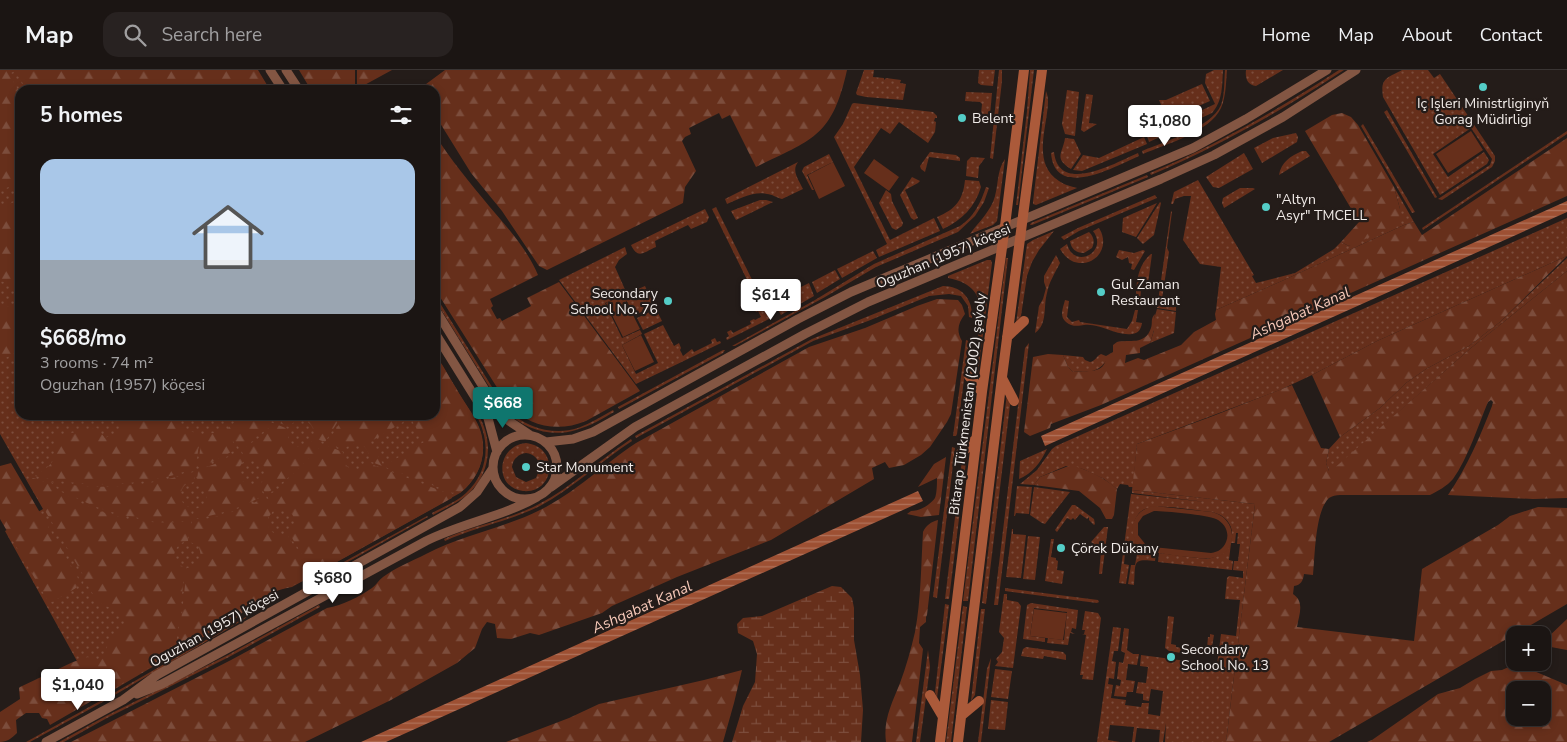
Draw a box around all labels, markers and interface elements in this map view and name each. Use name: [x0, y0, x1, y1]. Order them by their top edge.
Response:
search box: [103, 12, 453, 57]
text: Map: [25, 19, 73, 51]
icon: search: [121, 21, 149, 49]
text: Search here: [161, 22, 262, 48]
text: Home: [1262, 23, 1310, 47]
text: Map: [1338, 23, 1374, 47]
text: About: [1402, 23, 1452, 47]
text: Contact: [1480, 23, 1542, 47]
marker: Iç Işleri Ministrliginyň Gorag Müdirligi: [1477, 81, 1489, 93]
place label: Iç Işleri Ministrliginyň Gorag Müdirligi: [1417, 94, 1549, 129]
text: 5 homes: [40, 101, 123, 129]
icon: filters: [387, 101, 415, 129]
pin: $1,080: [1124, 104, 1206, 147]
place label: Belent: [972, 109, 1013, 128]
text: $1,080: [1139, 110, 1191, 132]
marker: Belent: [956, 112, 968, 124]
place label: "Altyn Asyr" TMCELL: [1276, 190, 1368, 225]
icon: home: [183, 192, 273, 282]
marker: "Altyn Asyr" TMCELL: [1260, 201, 1272, 213]
street label: Oguzhan (1957) köçesi: [873, 219, 1013, 293]
place label: Gul Zaman Restaurant: [1111, 275, 1180, 310]
pin: $614: [741, 278, 801, 321]
water label: Ashgabat Kanal: [1246, 282, 1353, 344]
place label: Secondary School No. 76: [570, 284, 659, 319]
text: $614: [752, 284, 790, 306]
marker: Gul Zaman Restaurant: [1095, 286, 1107, 298]
street label: Bitarap Türkmenistan (2002) şaýoly: [944, 291, 991, 516]
marker: Secondary School No. 76: [662, 295, 674, 307]
text: $668/mo: [40, 324, 126, 352]
text: 3 rooms · 74 m²: [40, 352, 153, 374]
text: Oguzhan (1957) köçesi: [40, 374, 205, 396]
pin: $668: [473, 386, 533, 429]
text: $668: [484, 392, 522, 414]
place label: Star Monument: [536, 458, 633, 477]
marker: Star Monument: [520, 461, 532, 473]
place label: Çörek Dükany: [1071, 539, 1159, 558]
marker: Çörek Dükany: [1055, 542, 1067, 554]
pin: $680: [303, 562, 363, 604]
text: $680: [314, 567, 352, 589]
water label: Ashgabat Kanal: [588, 576, 695, 638]
street label: Oguzhan (1957) köçesi: [146, 585, 282, 672]
map controls: [1506, 626, 1551, 726]
button: +: [1506, 626, 1551, 671]
place label: Secondary School No. 13: [1181, 640, 1269, 675]
marker: Secondary School No. 13: [1165, 651, 1177, 663]
pin: $1,040: [37, 668, 119, 711]
text: $1,040: [52, 674, 104, 696]
button: −: [1506, 681, 1551, 726]

